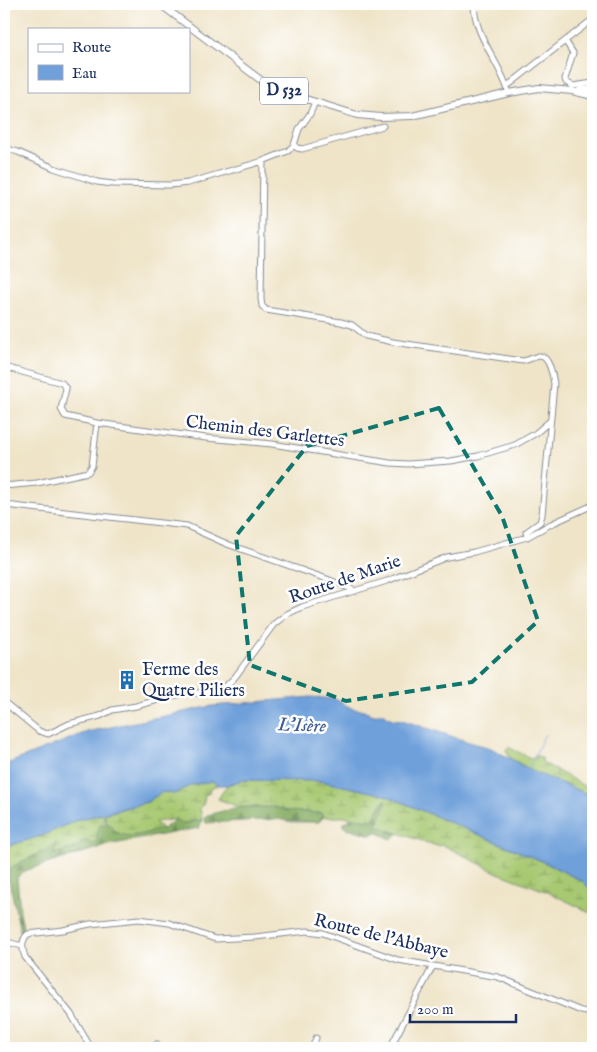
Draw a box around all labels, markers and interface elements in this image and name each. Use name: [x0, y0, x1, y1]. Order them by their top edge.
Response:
legend: [28, 28, 190, 92]
text: Route: [72, 38, 111, 57]
text: Eau: [72, 64, 97, 83]
road number: D 532: [260, 78, 308, 104]
street label: Chemin des Garlettes: [184, 411, 346, 453]
street label: Route de Marie: [286, 550, 404, 610]
place label: Ferme des Quatre Piliers: [142, 659, 245, 703]
building icon: Ferme des Quatre Piliers: [116, 669, 138, 691]
water label: L'Isère: [277, 713, 327, 739]
street label: Route de l'Abbaye: [311, 909, 451, 965]
scale bar: [410, 992, 516, 1024]
text: 200 m: [417, 1000, 454, 1019]

